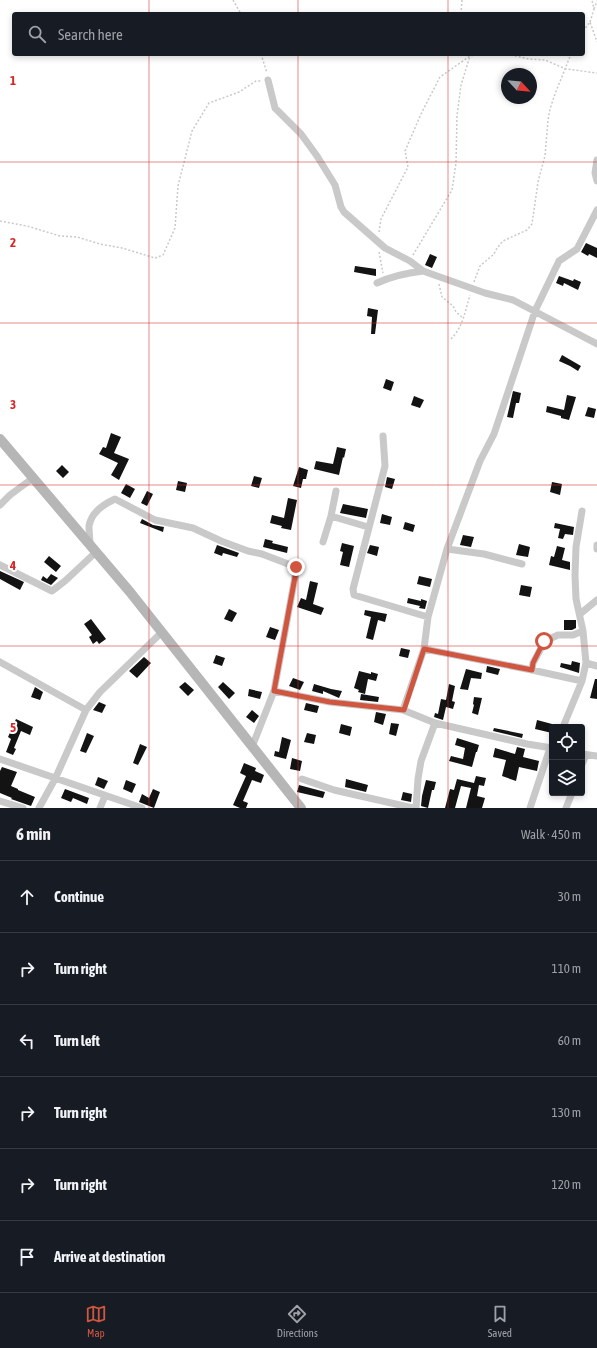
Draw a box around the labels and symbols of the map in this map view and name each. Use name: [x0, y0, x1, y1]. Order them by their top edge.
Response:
north arrow: [501, 68, 537, 104]
text: 1: [10, 73, 16, 88]
text: 2: [10, 235, 16, 250]
text: 3: [10, 397, 16, 412]
text: 4: [9, 558, 16, 573]
route end: [287, 558, 305, 576]
route start: [535, 632, 553, 650]
text: 5: [10, 720, 16, 735]

